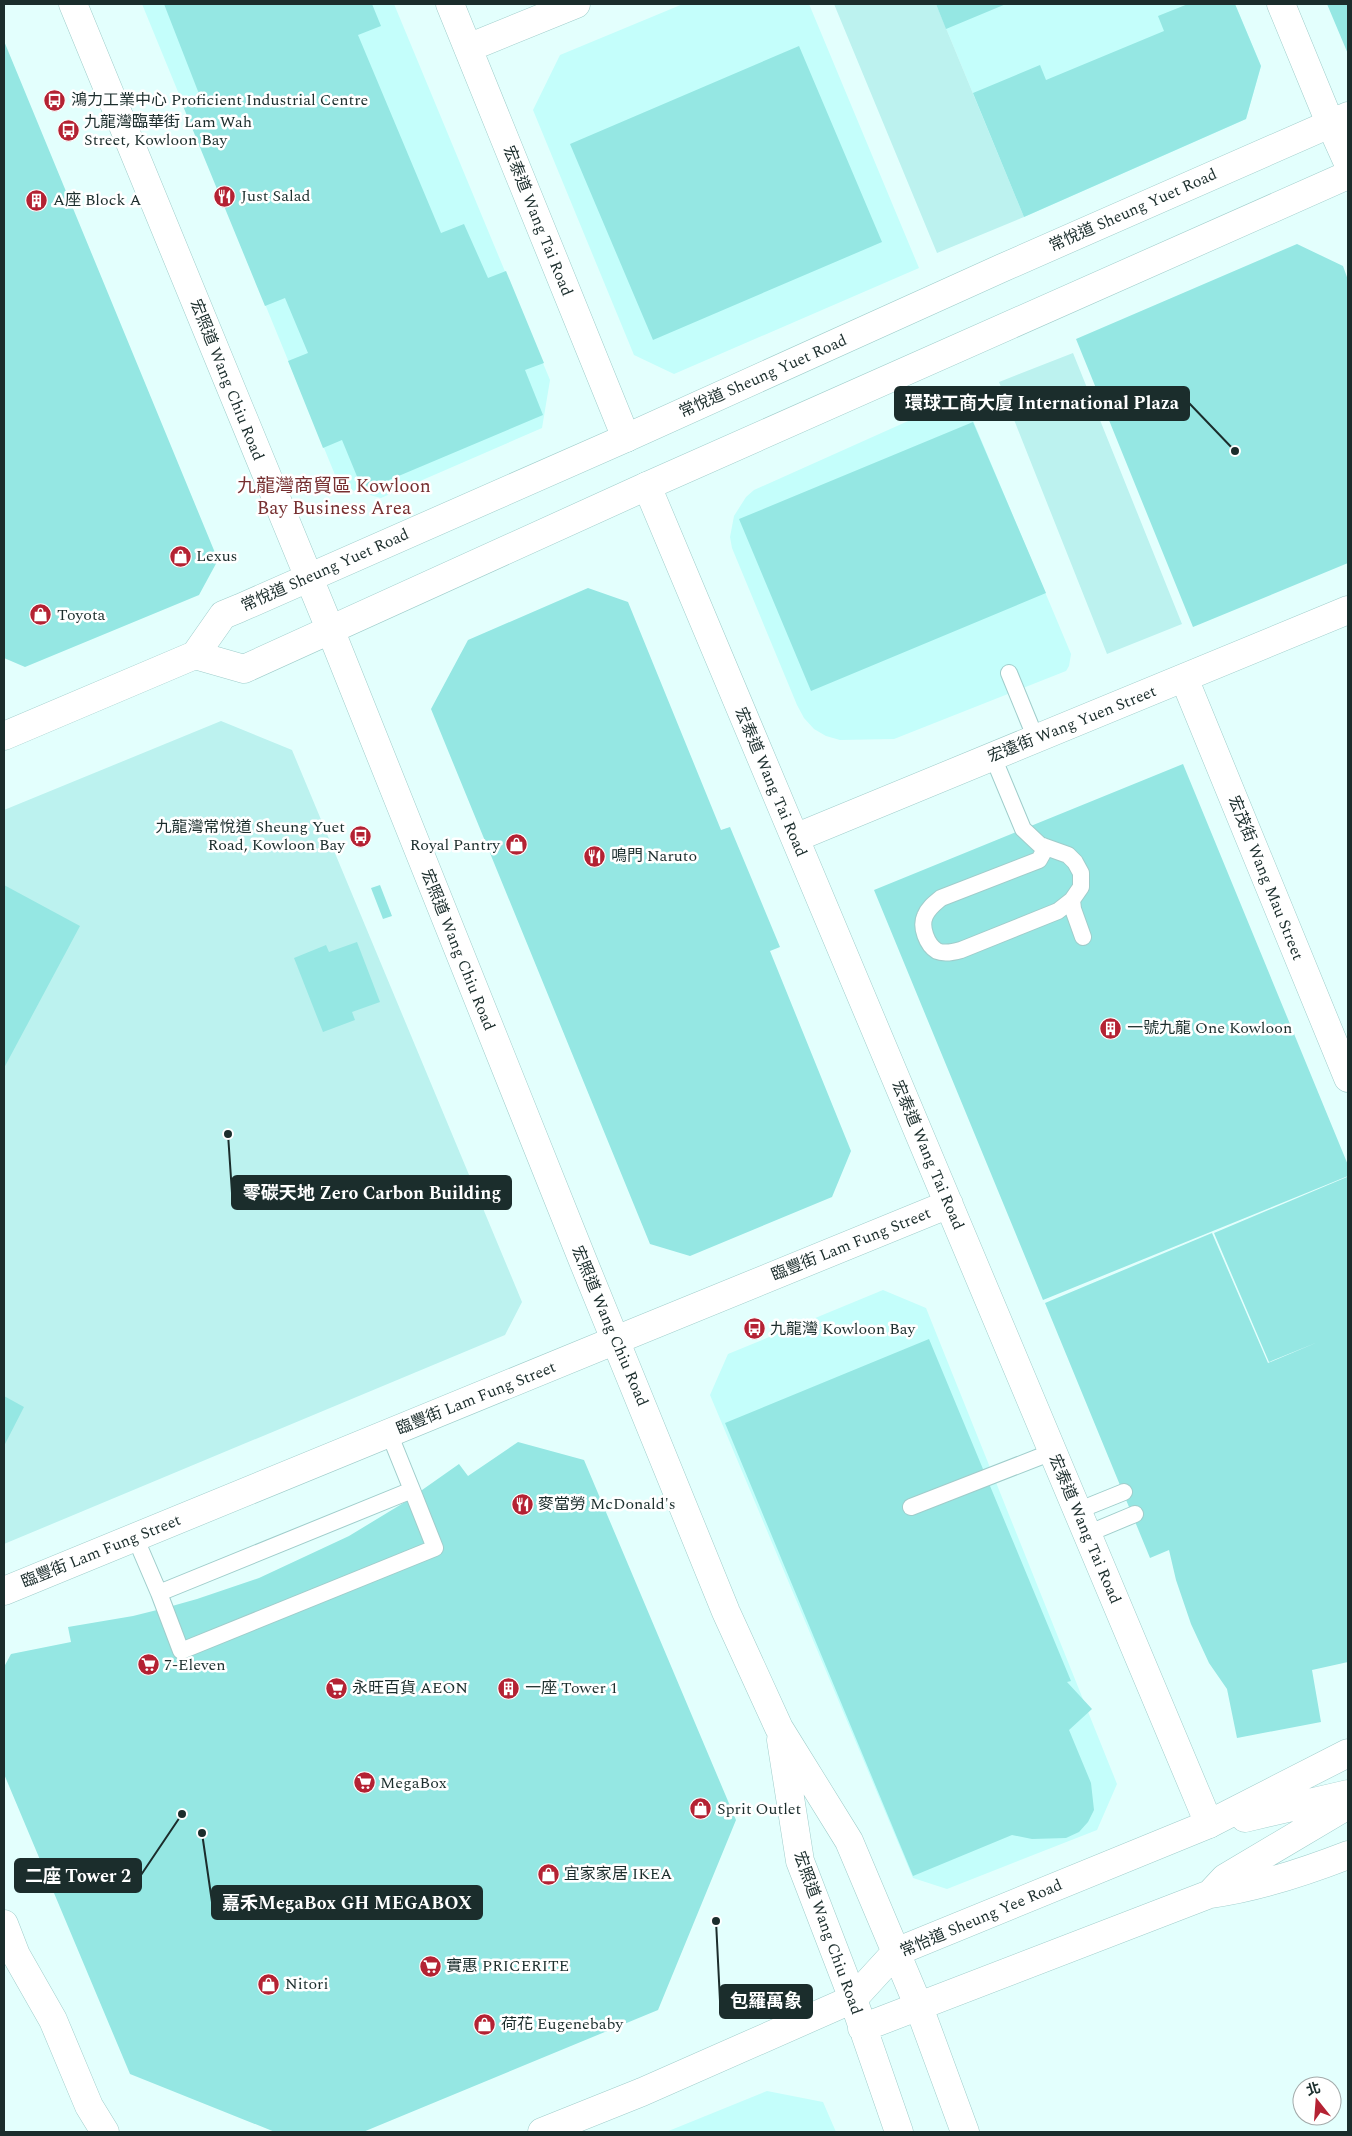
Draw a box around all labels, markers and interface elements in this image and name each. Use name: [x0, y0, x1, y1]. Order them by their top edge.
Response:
bus stop icon: 鴻力工業中心 Proficient Industrial Centre: [43, 88, 67, 112]
place label: 鴻力工業中心 Proficient Industrial Centre: [71, 88, 368, 112]
place label: 九龍灣臨華街 Lam Wah Street, Kowloon Bay: [84, 110, 252, 152]
bus stop icon: 九龍灣臨華街 Lam Wah Street, Kowloon Bay: [56, 119, 80, 143]
street label: 宏泰道 Wang Tai Road: [497, 142, 579, 300]
street label: 常悅道 Sheung Yuet Road: [1045, 162, 1221, 258]
restaurant icon: Just Salad: [213, 184, 237, 208]
place label: Just Salad: [241, 184, 311, 208]
building icon: A座 Block A: [25, 188, 49, 212]
place label: A座 Block A: [53, 188, 141, 212]
street label: 宏照道 Wang Chiu Road: [184, 296, 270, 464]
street label: 常悅道 Sheung Yuet Road: [675, 328, 851, 424]
callout: 環球工商大廈 International Plaza: [895, 387, 1189, 420]
text: 環球工商大廈 International Plaza: [905, 390, 1180, 417]
district label: 九龍灣商貿區 Kowloon Bay Business Area: [237, 472, 431, 523]
street label: 常悅道 Sheung Yuet Road: [237, 522, 413, 618]
shop icon: Lexus: [168, 544, 192, 568]
place label: Lexus: [196, 544, 238, 568]
shop icon: Toyota: [29, 603, 53, 627]
place label: Toyota: [57, 603, 106, 627]
street label: 宏遠街 Wang Yuen Street: [984, 679, 1160, 769]
street label: 宏泰道 Wang Tai Road: [729, 704, 813, 860]
street label: 宏茂街 Wang Mau Street: [1222, 792, 1310, 964]
place label: 九龍灣常悅道 Sheung Yuet Road, Kowloon Bay: [155, 815, 346, 857]
bus stop icon: 九龍灣常悅道 Sheung Yuet Road, Kowloon Bay: [349, 824, 373, 848]
place label: Royal Pantry: [410, 833, 501, 857]
shop icon: Royal Pantry: [504, 833, 528, 857]
restaurant icon: 鳴門 Naruto: [583, 844, 607, 868]
place label: 鳴門 Naruto: [611, 844, 697, 868]
street label: 宏照道 Wang Chiu Road: [415, 866, 501, 1034]
building icon: 一號九龍 One Kowloon: [1099, 1016, 1123, 1040]
place label: 一號九龍 One Kowloon: [1127, 1016, 1292, 1040]
street label: 宏泰道 Wang Tai Road: [886, 1077, 970, 1233]
callout: 零碳天地 Zero Carbon Building: [232, 1176, 511, 1209]
text: 零碳天地 Zero Carbon Building: [243, 1180, 501, 1207]
street label: 臨豐街 Lam Fung Street: [768, 1201, 935, 1287]
street label: 宏照道 Wang Chiu Road: [565, 1242, 655, 1410]
bus stop icon: 九龍灣 Kowloon Bay: [742, 1317, 766, 1341]
place label: 九龍灣 Kowloon Bay: [770, 1317, 917, 1341]
street label: 臨豐街 Lam Fung Street: [393, 1355, 560, 1441]
street label: 宏泰道 Wang Tai Road: [1043, 1451, 1127, 1607]
restaurant icon: 麥當勞 McDonald's: [510, 1492, 534, 1516]
place label: 麥當勞 McDonald's: [538, 1492, 676, 1516]
street label: 臨豐街 Lam Fung Street: [18, 1508, 185, 1594]
supermarket icon: 7-Eleven: [136, 1653, 160, 1677]
place label: 7-Eleven: [164, 1653, 226, 1677]
supermarket icon: 永旺百貨 AEON: [324, 1676, 348, 1700]
place label: 永旺百貨 AEON: [352, 1676, 468, 1700]
building icon: 一座 Tower 1: [497, 1676, 521, 1700]
place label: 一座 Tower 1: [525, 1676, 618, 1700]
supermarket icon: MegaBox: [352, 1771, 376, 1795]
place label: MegaBox: [380, 1771, 447, 1795]
shop icon: Sprit Outlet: [689, 1797, 713, 1821]
place label: Sprit Outlet: [717, 1797, 802, 1821]
street label: 宏照道 Wang Chiu Road: [787, 1848, 869, 2018]
callout: 二座 Tower 2: [15, 1859, 141, 1892]
shop icon: 宜家家居 IKEA: [536, 1862, 560, 1886]
place label: 宜家家居 IKEA: [564, 1862, 672, 1886]
text: 二座 Tower 2: [25, 1863, 131, 1890]
street label: 常怡道 Sheung Yee Road: [896, 1873, 1066, 1963]
callout: 嘉禾MegaBox GH MEGABOX: [212, 1886, 482, 1919]
text: 嘉禾MegaBox GH MEGABOX: [222, 1890, 472, 1917]
supermarket icon: 實惠 PRICERITE: [418, 1954, 442, 1978]
place label: 實惠 PRICERITE: [446, 1954, 569, 1978]
shop icon: Nitori: [257, 1972, 281, 1996]
place label: Nitori: [285, 1972, 328, 1996]
callout: 包羅萬象: [720, 1985, 812, 2018]
text: 包羅萬象: [730, 1988, 802, 2015]
shop icon: 荷花 Eugenebaby: [473, 2012, 497, 2036]
place label: 荷花 Eugenebaby: [501, 2012, 625, 2036]
north arrow: [1292, 2076, 1342, 2126]
text: 北: [1304, 2077, 1323, 2101]

